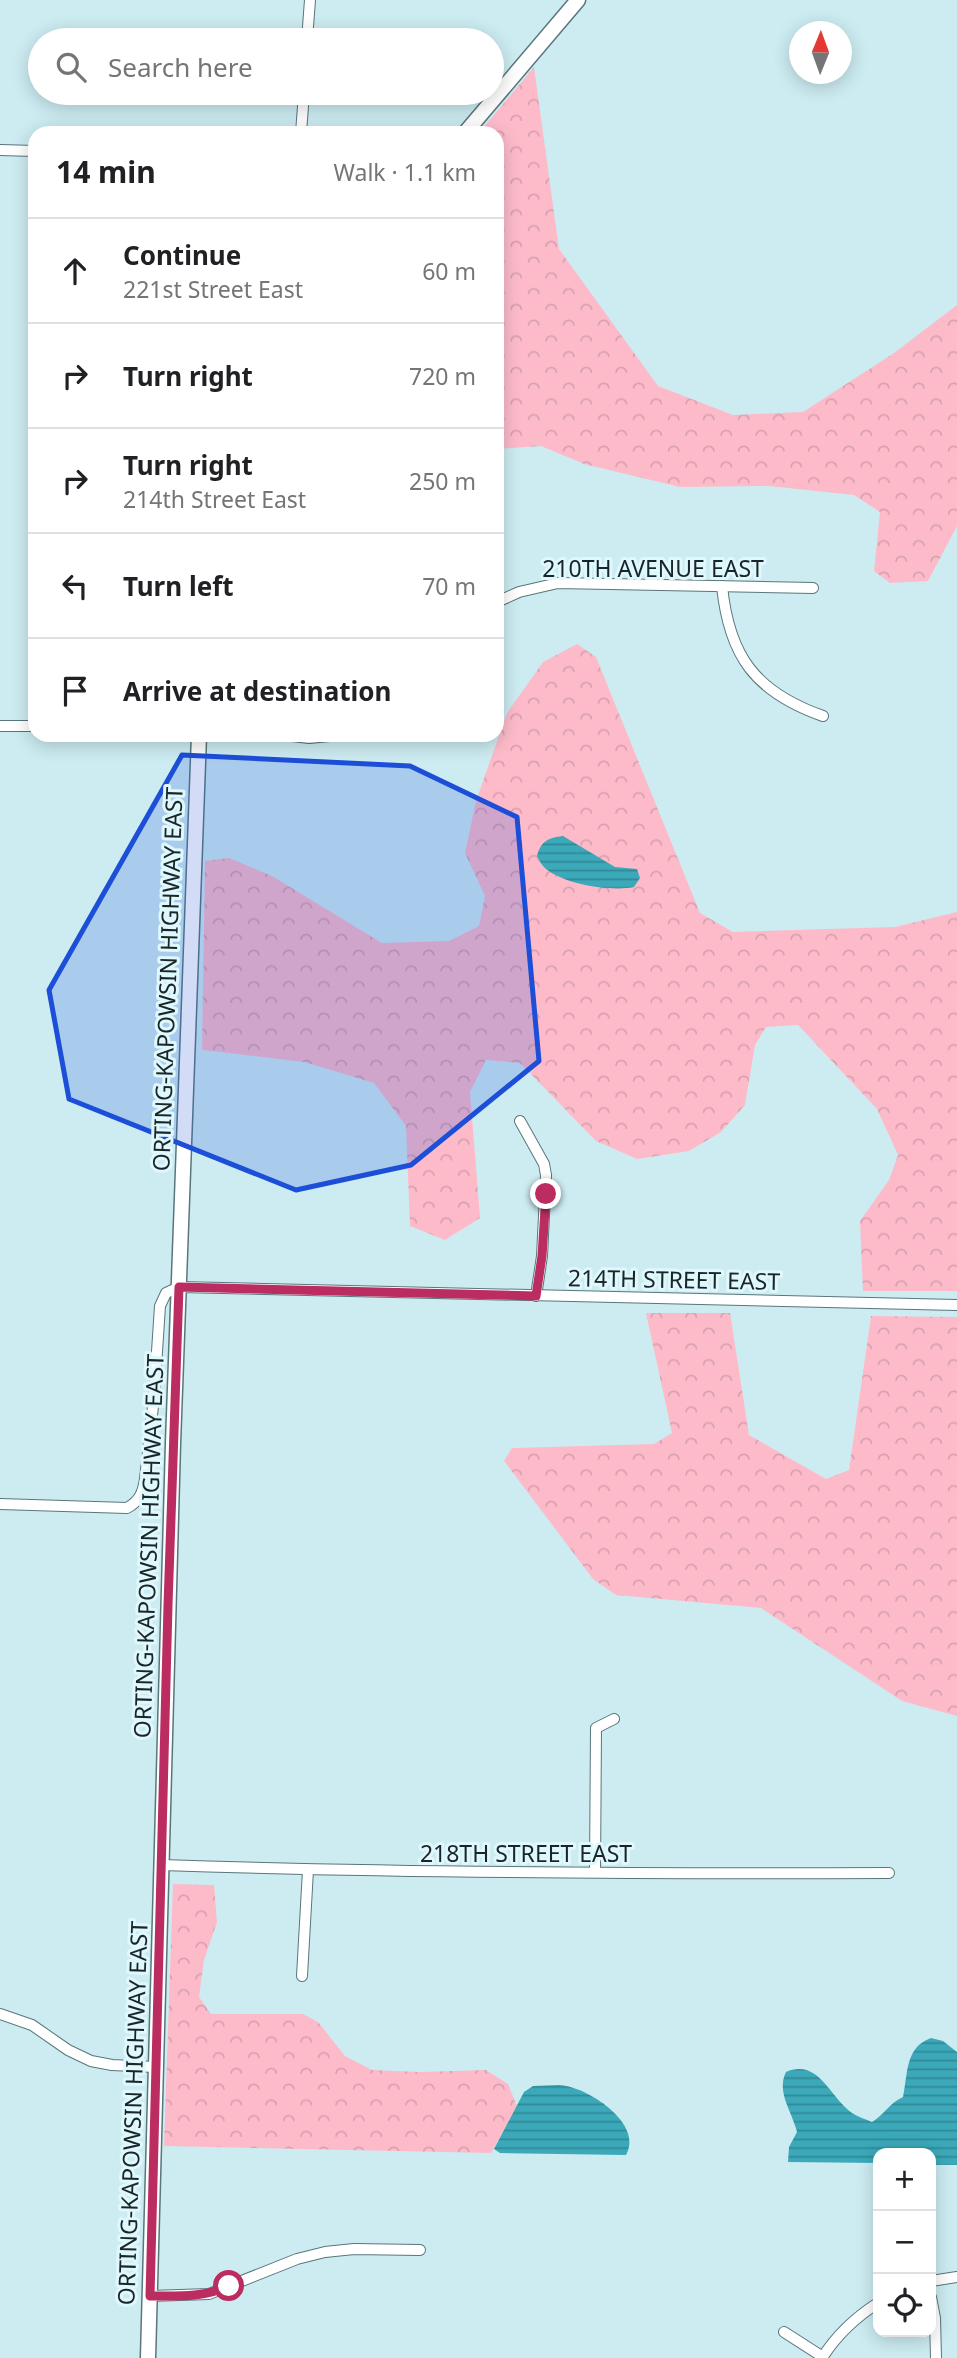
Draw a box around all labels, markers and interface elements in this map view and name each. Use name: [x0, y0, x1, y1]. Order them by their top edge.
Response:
north arrow: [789, 21, 852, 84]
search box: [28, 28, 504, 105]
icon: search: [52, 48, 90, 86]
text: Search here: [108, 49, 253, 85]
text: 14 min: [56, 151, 156, 192]
text: Walk · 1.1 km: [334, 156, 476, 188]
text: Continue: [123, 237, 241, 273]
icon: ahead: [56, 252, 94, 290]
text: 60 m: [422, 255, 476, 287]
text: 221st Street East: [123, 273, 303, 305]
icon: right: [56, 357, 94, 395]
text: Turn right: [123, 358, 253, 394]
text: 720 m: [409, 360, 476, 392]
text: Turn right: [123, 447, 253, 483]
icon: right: [56, 462, 94, 500]
text: 250 m: [409, 465, 476, 497]
text: 214th Street East: [123, 483, 306, 515]
street label: 210TH AVENUE EAST: [542, 552, 764, 584]
icon: left: [56, 567, 94, 605]
text: Turn left: [123, 568, 234, 604]
text: 70 m: [422, 570, 476, 602]
icon: arrive: [56, 672, 94, 710]
text: Arrive at destination: [123, 673, 392, 709]
street label: ORTING-KAPOWSIN HIGHWAY EAST: [144, 786, 190, 1172]
route end: [530, 1178, 561, 1209]
street label: 214TH STREET EAST: [568, 1261, 781, 1297]
street label: ORTING-KAPOWSIN HIGHWAY EAST: [125, 1353, 171, 1739]
street label: 218TH STREET EAST: [420, 1837, 632, 1869]
street label: ORTING-KAPOWSIN HIGHWAY EAST: [109, 1920, 155, 2306]
map controls: [873, 2148, 936, 2337]
button: +: [873, 2148, 936, 2211]
button: −: [873, 2211, 936, 2274]
route start: [213, 2270, 244, 2301]
button: locate: [873, 2274, 936, 2337]

